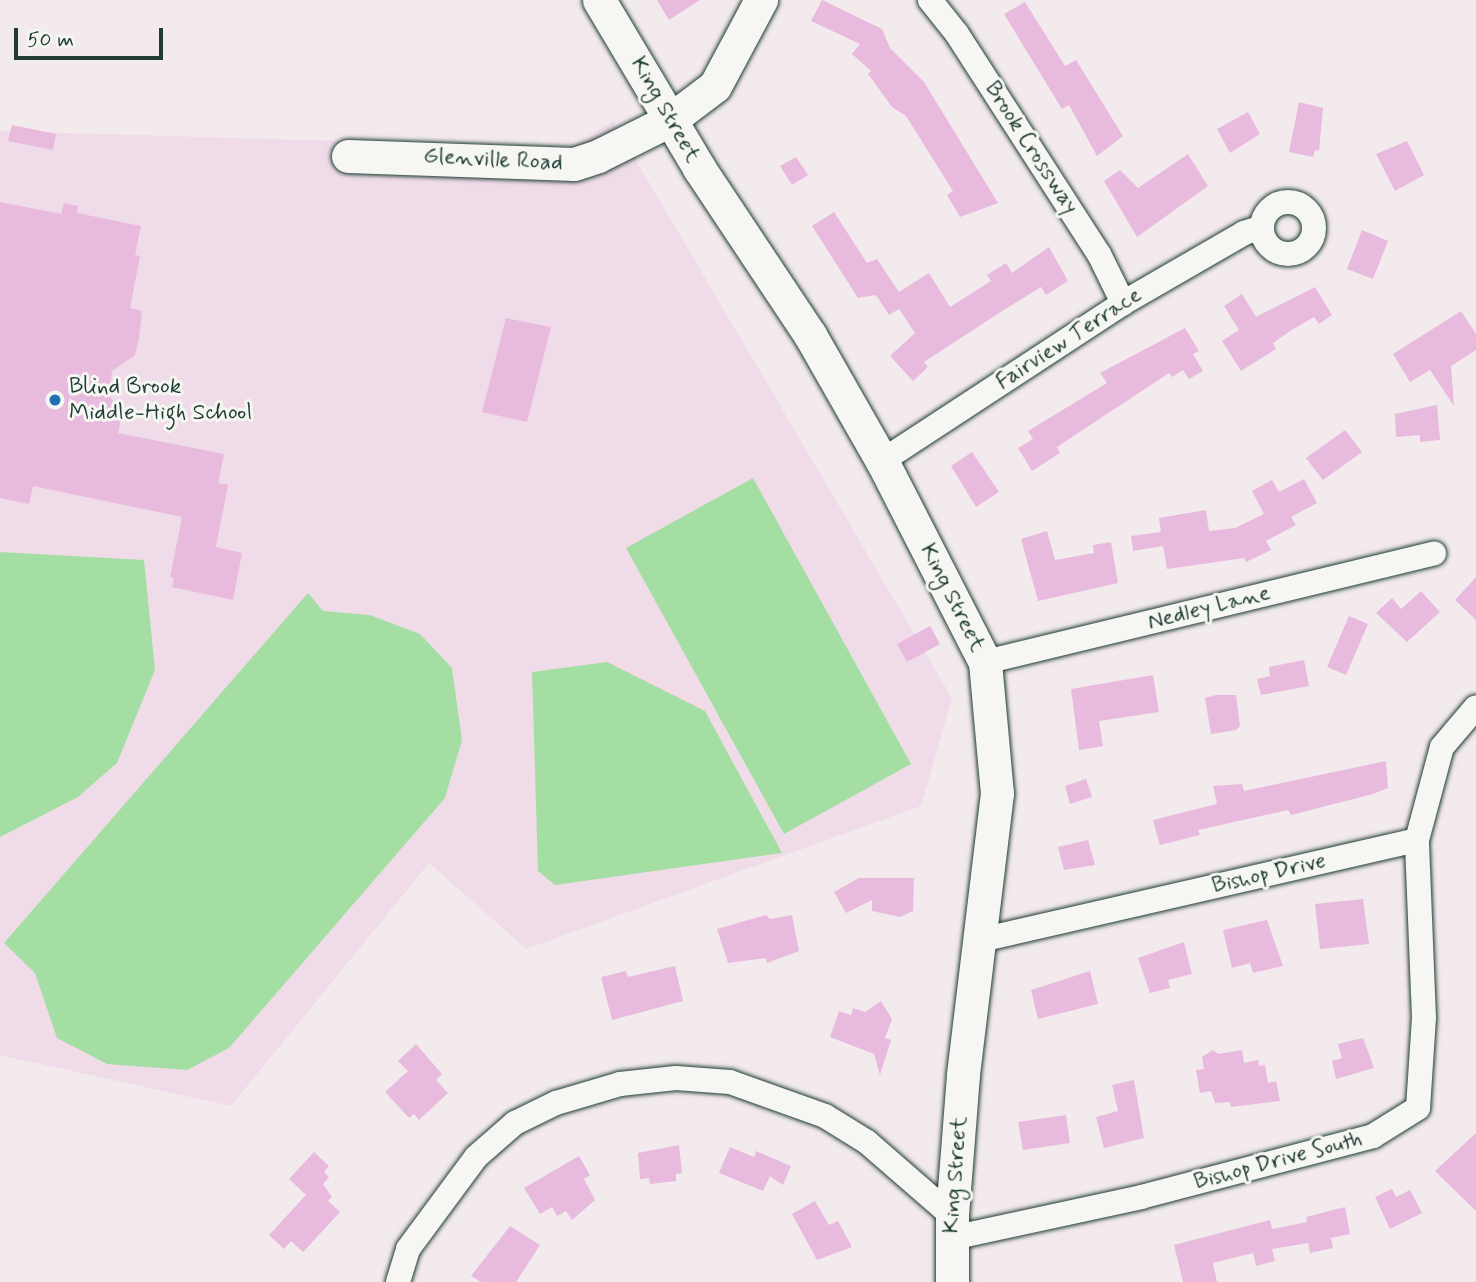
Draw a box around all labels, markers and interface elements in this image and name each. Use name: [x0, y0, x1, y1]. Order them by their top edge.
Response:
scale bar: [18, 14, 166, 58]
text: 50 m: [27, 26, 74, 54]
street label: King Street: [624, 52, 706, 168]
street label: Brook Crossway: [977, 75, 1085, 221]
street label: Glenville Road: [423, 143, 563, 177]
street label: Fairview Terrace: [995, 284, 1143, 394]
place label: Blind Brook Middle-High School: [69, 373, 252, 427]
marker: Blind Brook Middle-High School: [47, 392, 63, 408]
street label: King Street: [913, 539, 991, 657]
street label: Nedley Lane: [1148, 580, 1270, 636]
street label: Bishop Drive: [1210, 848, 1328, 900]
street label: King Street: [938, 1115, 974, 1235]
street label: Bishop Drive South: [1192, 1126, 1364, 1196]

